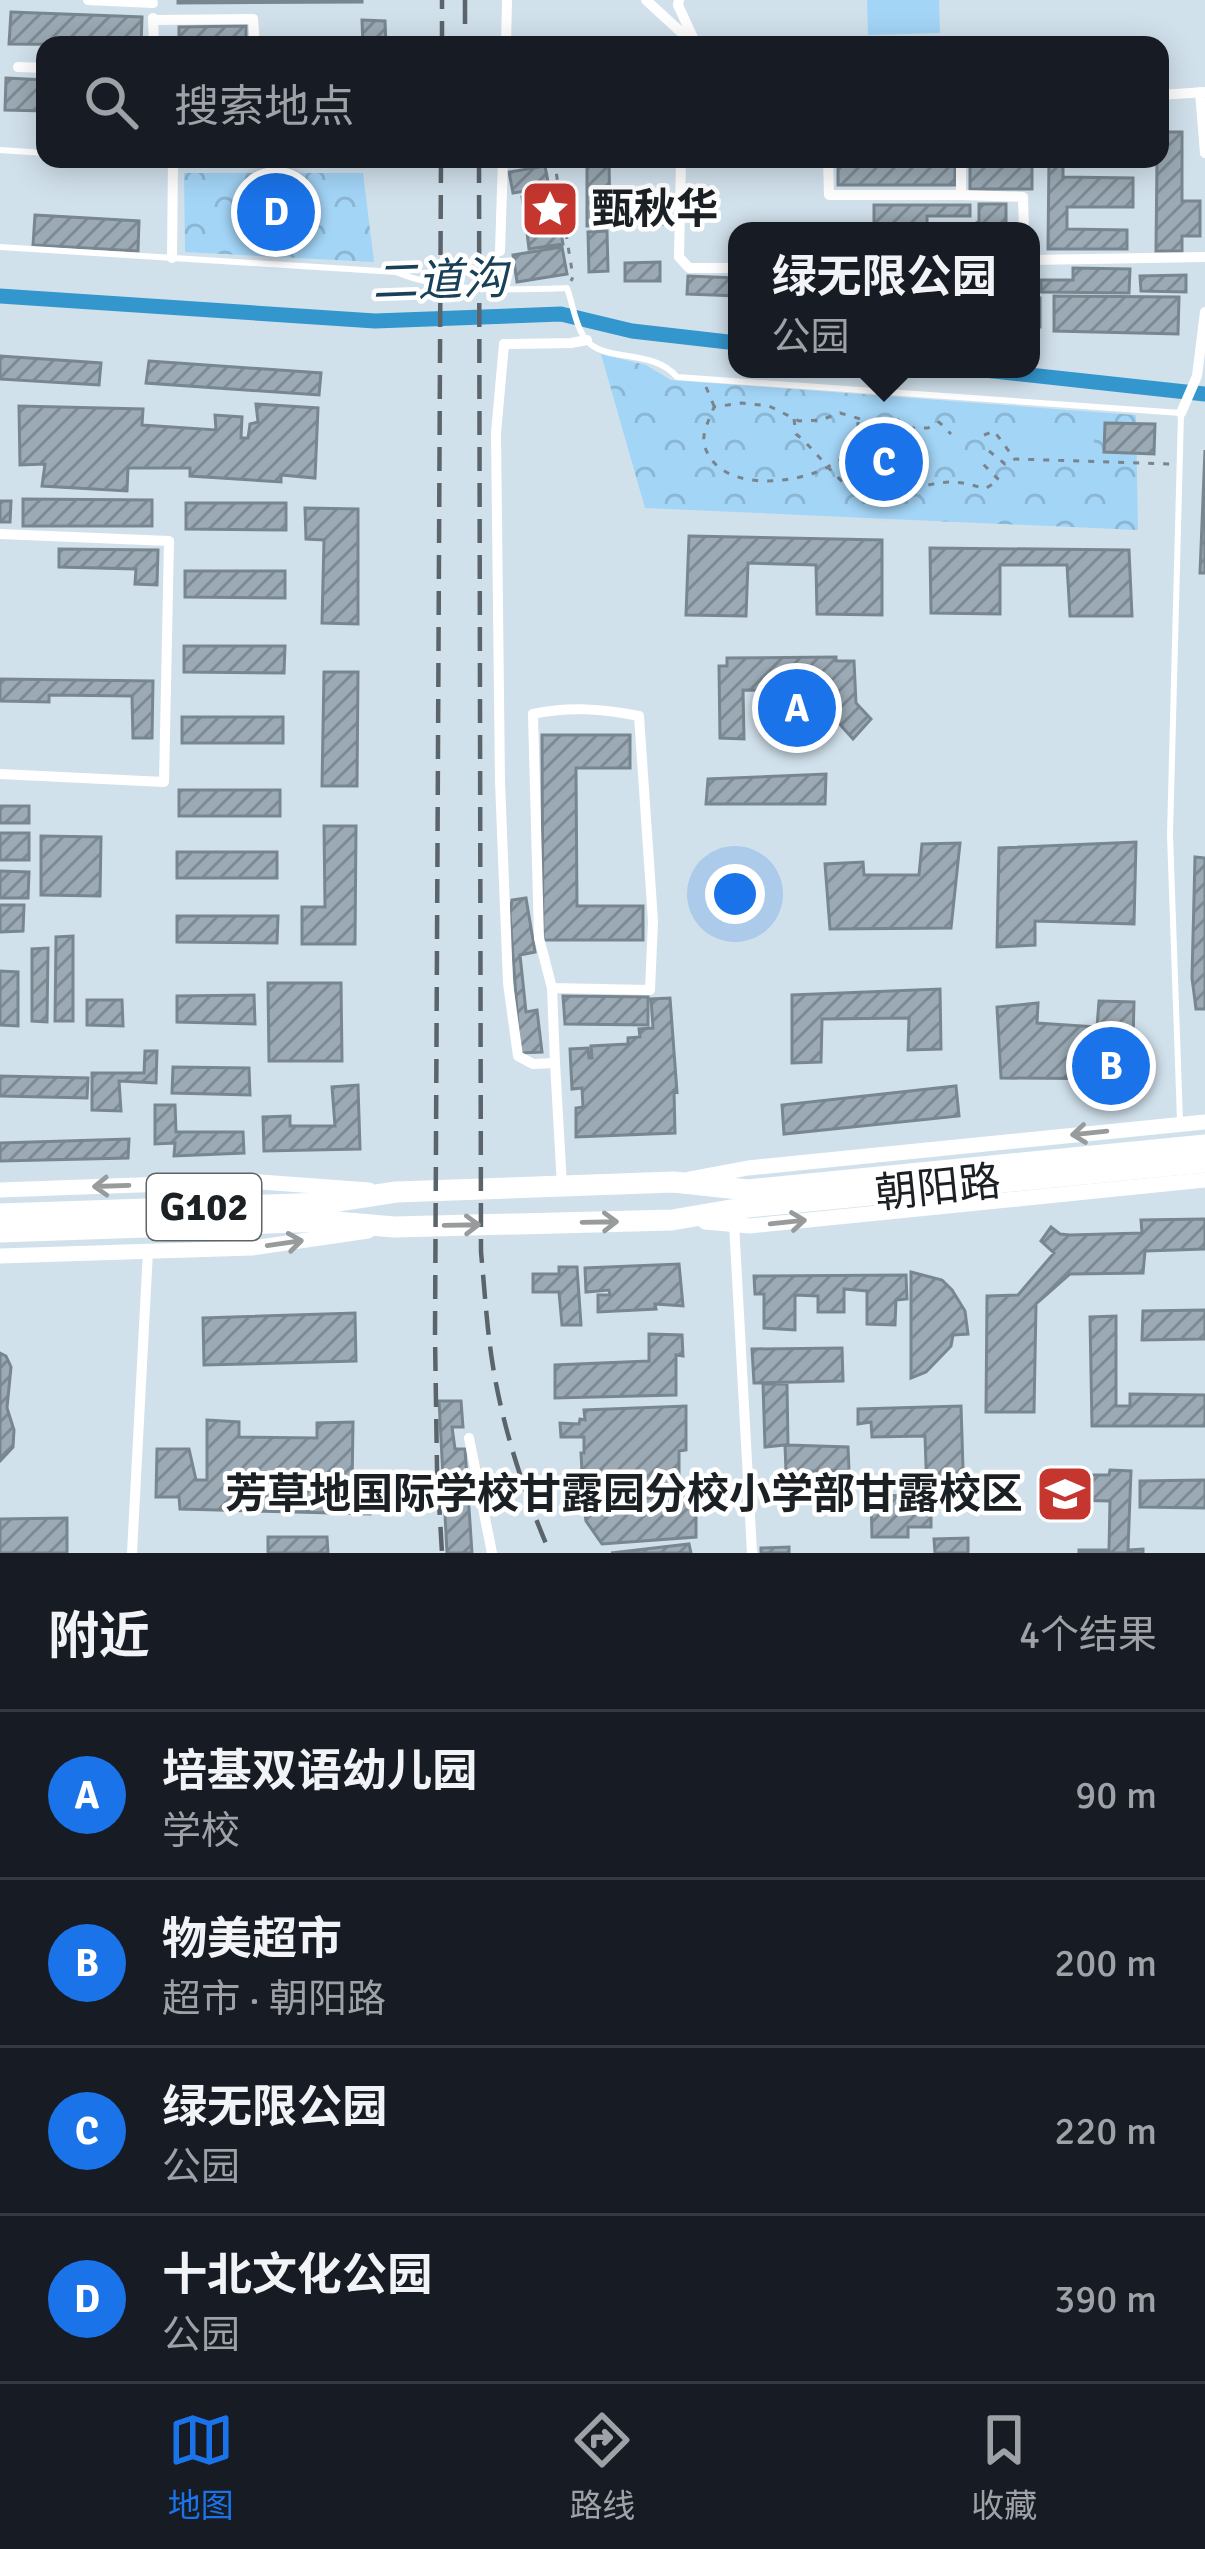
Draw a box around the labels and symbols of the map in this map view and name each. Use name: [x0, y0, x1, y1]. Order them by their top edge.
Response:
pin: D: [237, 167, 315, 257]
place icon: 甄秋华: [519, 178, 581, 240]
place label: 甄秋华: [592, 184, 718, 235]
water label: 二道沟: [372, 251, 513, 311]
pin: C: [845, 417, 923, 507]
pin: A: [758, 663, 836, 753]
your location: [705, 864, 765, 924]
pin: B: [1072, 1021, 1150, 1111]
one-way arrow: [1070, 1122, 1109, 1145]
street label: 朝阳路: [873, 1156, 1003, 1220]
road number: G102: [147, 1174, 261, 1240]
one-way arrow: [92, 1175, 131, 1198]
one-way arrow: [580, 1210, 619, 1233]
one-way arrow: [768, 1210, 807, 1233]
one-way arrow: [442, 1214, 481, 1237]
one-way arrow: [264, 1231, 303, 1254]
school or university icon: 芳草地国际学校甘露园分校小学部甘露校区: [1034, 1463, 1096, 1525]
place label: 芳草地国际学校甘露园分校小学部甘露校区: [225, 1469, 1023, 1520]

